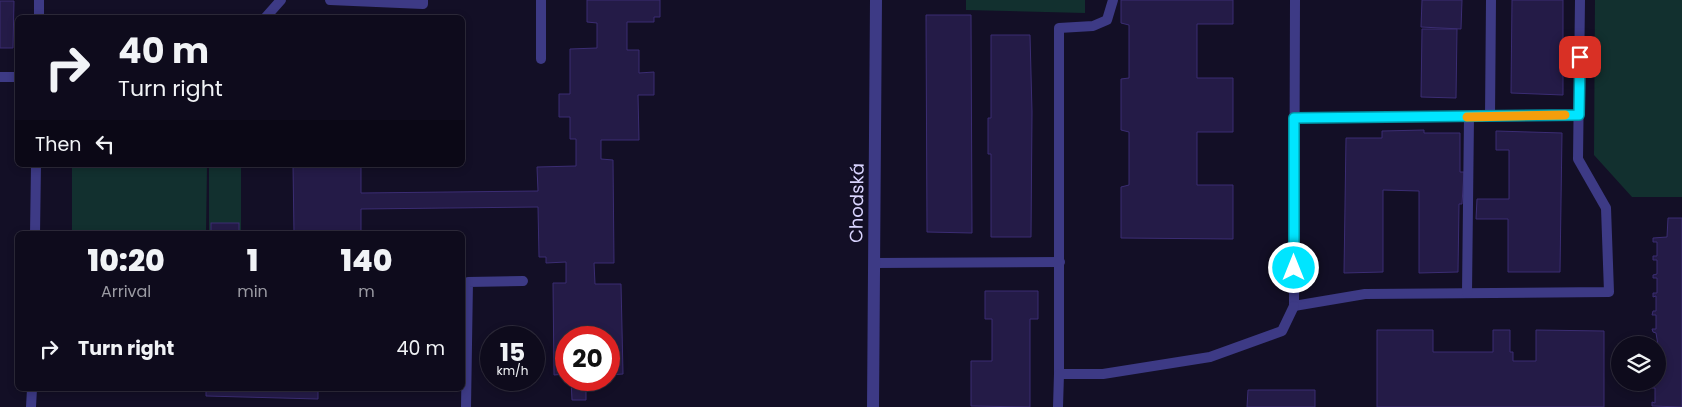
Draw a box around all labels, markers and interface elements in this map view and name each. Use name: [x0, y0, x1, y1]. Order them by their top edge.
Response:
text: 40 m: [118, 26, 209, 75]
icon: right: [35, 35, 100, 100]
pin: [1559, 36, 1601, 78]
icon: arrive: [1566, 43, 1594, 71]
text: Turn right: [118, 73, 223, 104]
icon: left: [91, 130, 119, 158]
text: Then: [35, 131, 81, 158]
street label: Chodská: [843, 163, 870, 243]
text: 10:20: [88, 239, 165, 282]
text: 1: [247, 239, 258, 282]
text: 140: [340, 239, 392, 282]
position arrow: [1267, 241, 1319, 293]
text: Arrival: [101, 280, 151, 303]
text: min: [237, 280, 268, 303]
text: m: [358, 280, 375, 303]
speed limit sign: 20: [555, 326, 620, 391]
icon: right: [35, 335, 63, 363]
text: Turn right: [78, 335, 174, 362]
text: 40 m: [396, 335, 445, 362]
text: 15: [500, 335, 525, 370]
map controls: [1611, 336, 1666, 391]
button: layers: [1611, 336, 1666, 391]
text: km/h: [497, 362, 528, 379]

